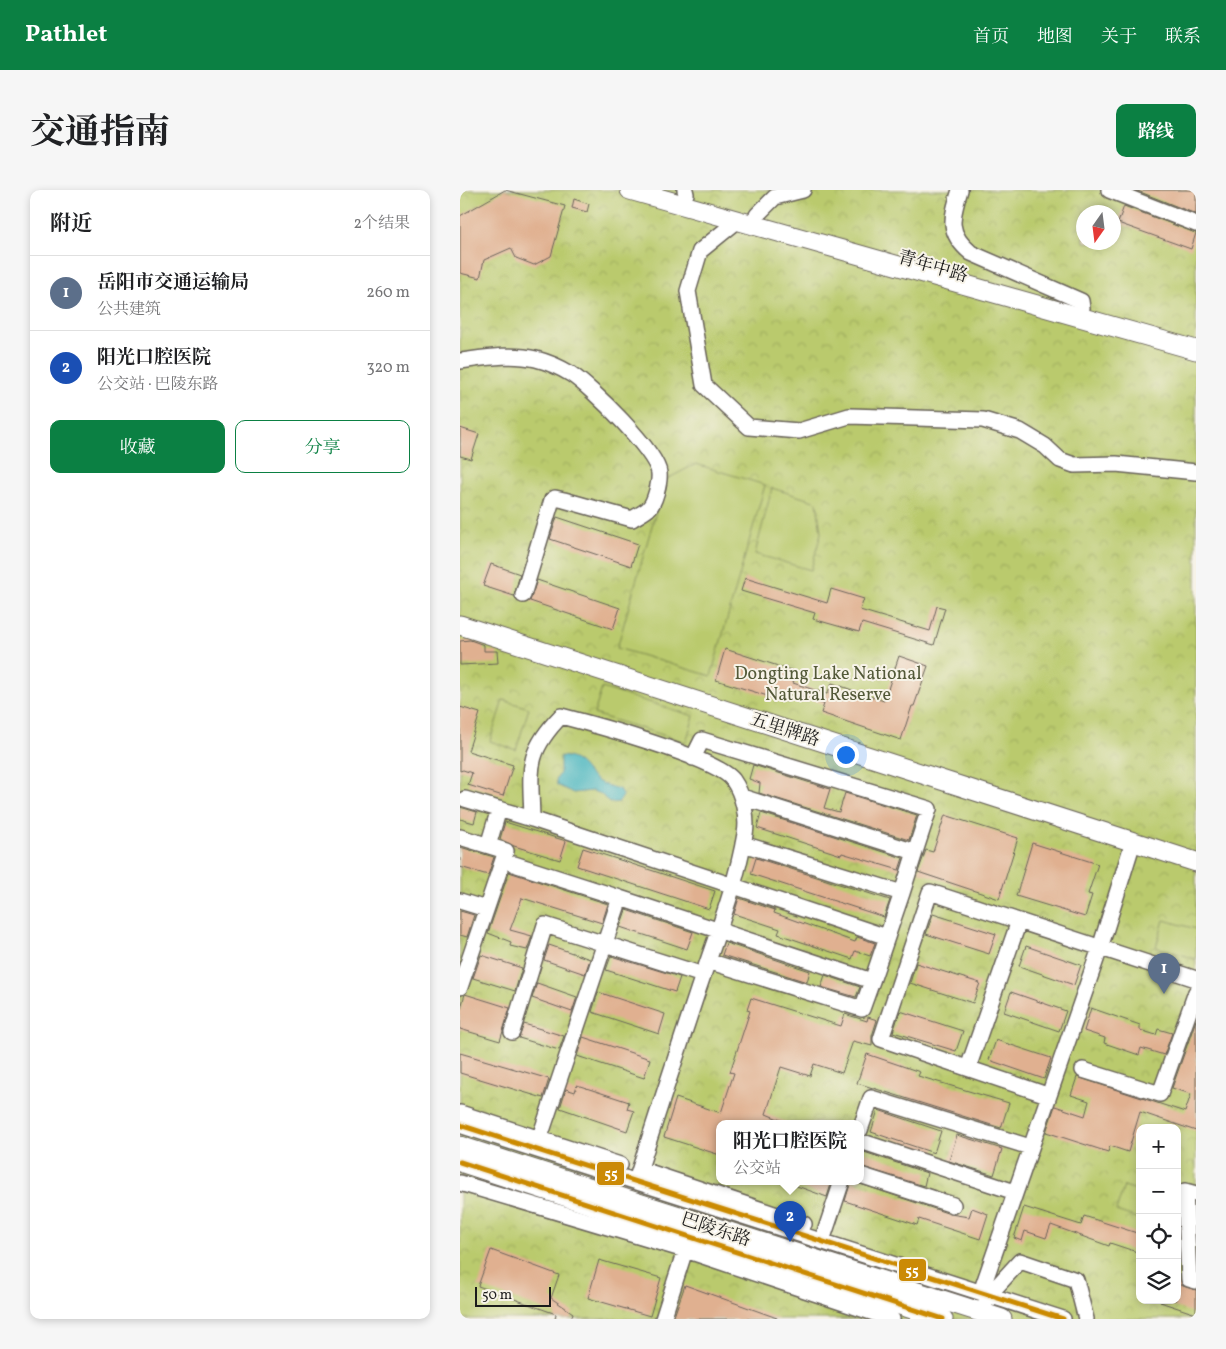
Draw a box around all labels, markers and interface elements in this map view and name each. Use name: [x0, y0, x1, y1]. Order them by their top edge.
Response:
text: Pathlet: [25, 18, 107, 52]
text: 首页: [973, 25, 1009, 50]
text: 地图: [1037, 25, 1073, 50]
text: 关于: [1101, 25, 1137, 50]
text: 联系: [1165, 25, 1201, 50]
button: 路线: [1116, 104, 1196, 157]
text: 交通指南: [30, 110, 170, 158]
north arrow: [1076, 205, 1121, 250]
text: 附近: [50, 210, 92, 239]
text: 2个结果: [353, 213, 410, 235]
street label: 青年中路: [895, 246, 971, 289]
text: 岳阳市交通运输局: [97, 270, 249, 296]
text: 1: [63, 282, 69, 304]
text: 260 m: [366, 282, 410, 304]
text: 公共建筑: [97, 299, 161, 321]
text: 阳光口腔医院: [97, 345, 211, 371]
text: 2: [62, 357, 70, 379]
text: 320 m: [366, 357, 410, 379]
text: 公交站 · 巴陵东路: [97, 374, 219, 396]
button: 收藏: [50, 420, 225, 473]
button: 分享: [235, 420, 410, 473]
park label: Dongting Lake National Natural Reserve: [734, 662, 922, 708]
street label: 五里牌路: [746, 707, 823, 753]
your location: [833, 742, 859, 768]
pin: 1: [1148, 953, 1180, 994]
popup: [716, 1120, 864, 1185]
map controls: [1136, 1124, 1181, 1304]
button: +: [1136, 1124, 1181, 1169]
text: 阳光口腔医院: [733, 1129, 847, 1155]
text: 公交站: [733, 1158, 781, 1180]
line badge: 55: [596, 1161, 625, 1186]
text: 55: [604, 1165, 618, 1184]
button: −: [1136, 1169, 1181, 1214]
pin: 2: [774, 1201, 806, 1242]
street label: 巴陵东路: [677, 1207, 754, 1253]
button: locate: [1136, 1214, 1181, 1259]
line badge: 55: [898, 1258, 927, 1282]
button: layers: [1136, 1259, 1181, 1304]
text: 55: [905, 1262, 919, 1281]
scale bar: [475, 1284, 551, 1307]
text: 50 m: [482, 1286, 512, 1305]

